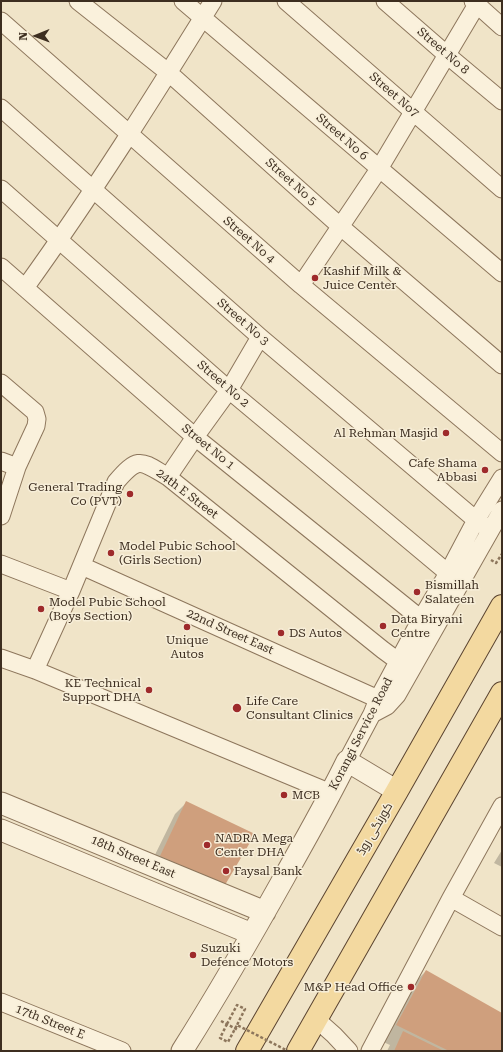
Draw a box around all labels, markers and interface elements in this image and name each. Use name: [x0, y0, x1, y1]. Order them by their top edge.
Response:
north arrow: [16, 16, 56, 56]
street label: Street No 8: [414, 25, 472, 77]
text: N: [17, 32, 30, 41]
street label: Street No7: [366, 70, 422, 120]
street label: Street No 6: [313, 111, 371, 163]
street label: Street No 5: [262, 155, 320, 209]
street label: Street No 4: [220, 214, 278, 266]
place label: Kashif Milk & Juice Center: [323, 264, 402, 292]
marker: Kashif Milk & Juice Center: [310, 273, 320, 283]
street label: Street No 3: [214, 296, 272, 348]
street label: Street No 2: [194, 358, 252, 410]
street label: Street No 1: [179, 421, 237, 473]
place label: Al Rehman Masjid: [333, 426, 438, 440]
marker: Al Rehman Masjid: [441, 428, 451, 438]
place label: Cafe Shama Abbasi: [408, 456, 477, 484]
marker: Cafe Shama Abbasi: [480, 465, 490, 475]
street label: 24th E Street: [153, 466, 221, 522]
place label: General Trading Co (PVT): [28, 480, 122, 508]
marker: General Trading Co (PVT): [125, 489, 135, 499]
place label: Model Pubic School (Girls Section): [119, 539, 236, 567]
marker: Model Pubic School (Girls Section): [106, 548, 116, 558]
place label: Bismillah Salateen: [425, 578, 479, 606]
marker: Bismillah Salateen: [412, 587, 422, 597]
place label: Model Pubic School (Boys Section): [49, 595, 166, 623]
marker: Model Pubic School (Boys Section): [36, 604, 46, 614]
street label: 22nd Street East: [184, 606, 276, 658]
place label: Data Biryani Centre: [391, 612, 463, 640]
marker: Data Biryani Centre: [378, 621, 388, 631]
marker: Unique Autos: [182, 622, 192, 632]
place label: DS Autos: [289, 626, 342, 640]
marker: DS Autos: [276, 628, 286, 638]
place label: Unique Autos: [166, 633, 208, 661]
street label: Korangi Service Road: [326, 675, 396, 793]
place label: KE Technical Support DHA: [63, 676, 141, 704]
marker: KE Technical Support DHA: [144, 685, 154, 695]
place label: Life Care Consultant Clinics: [246, 694, 353, 722]
marker: Life Care Consultant Clinics: [231, 702, 243, 714]
place label: MCB: [292, 788, 320, 802]
marker: MCB: [279, 790, 289, 800]
street label: کورنگی روڈ: [354, 800, 396, 858]
place label: NADRA Mega Center DHA: [215, 831, 293, 859]
street label: 18th Street East: [88, 833, 178, 881]
marker: NADRA Mega Center DHA: [202, 840, 212, 850]
place label: Faysal Bank: [234, 864, 302, 878]
marker: Faysal Bank: [221, 866, 231, 876]
place label: Suzuki Defence Motors: [201, 941, 293, 969]
marker: Suzuki Defence Motors: [188, 950, 198, 960]
place label: M&P Head Office: [304, 980, 403, 994]
marker: M&P Head Office: [406, 982, 416, 992]
street label: 17th Street E: [13, 1001, 87, 1043]

